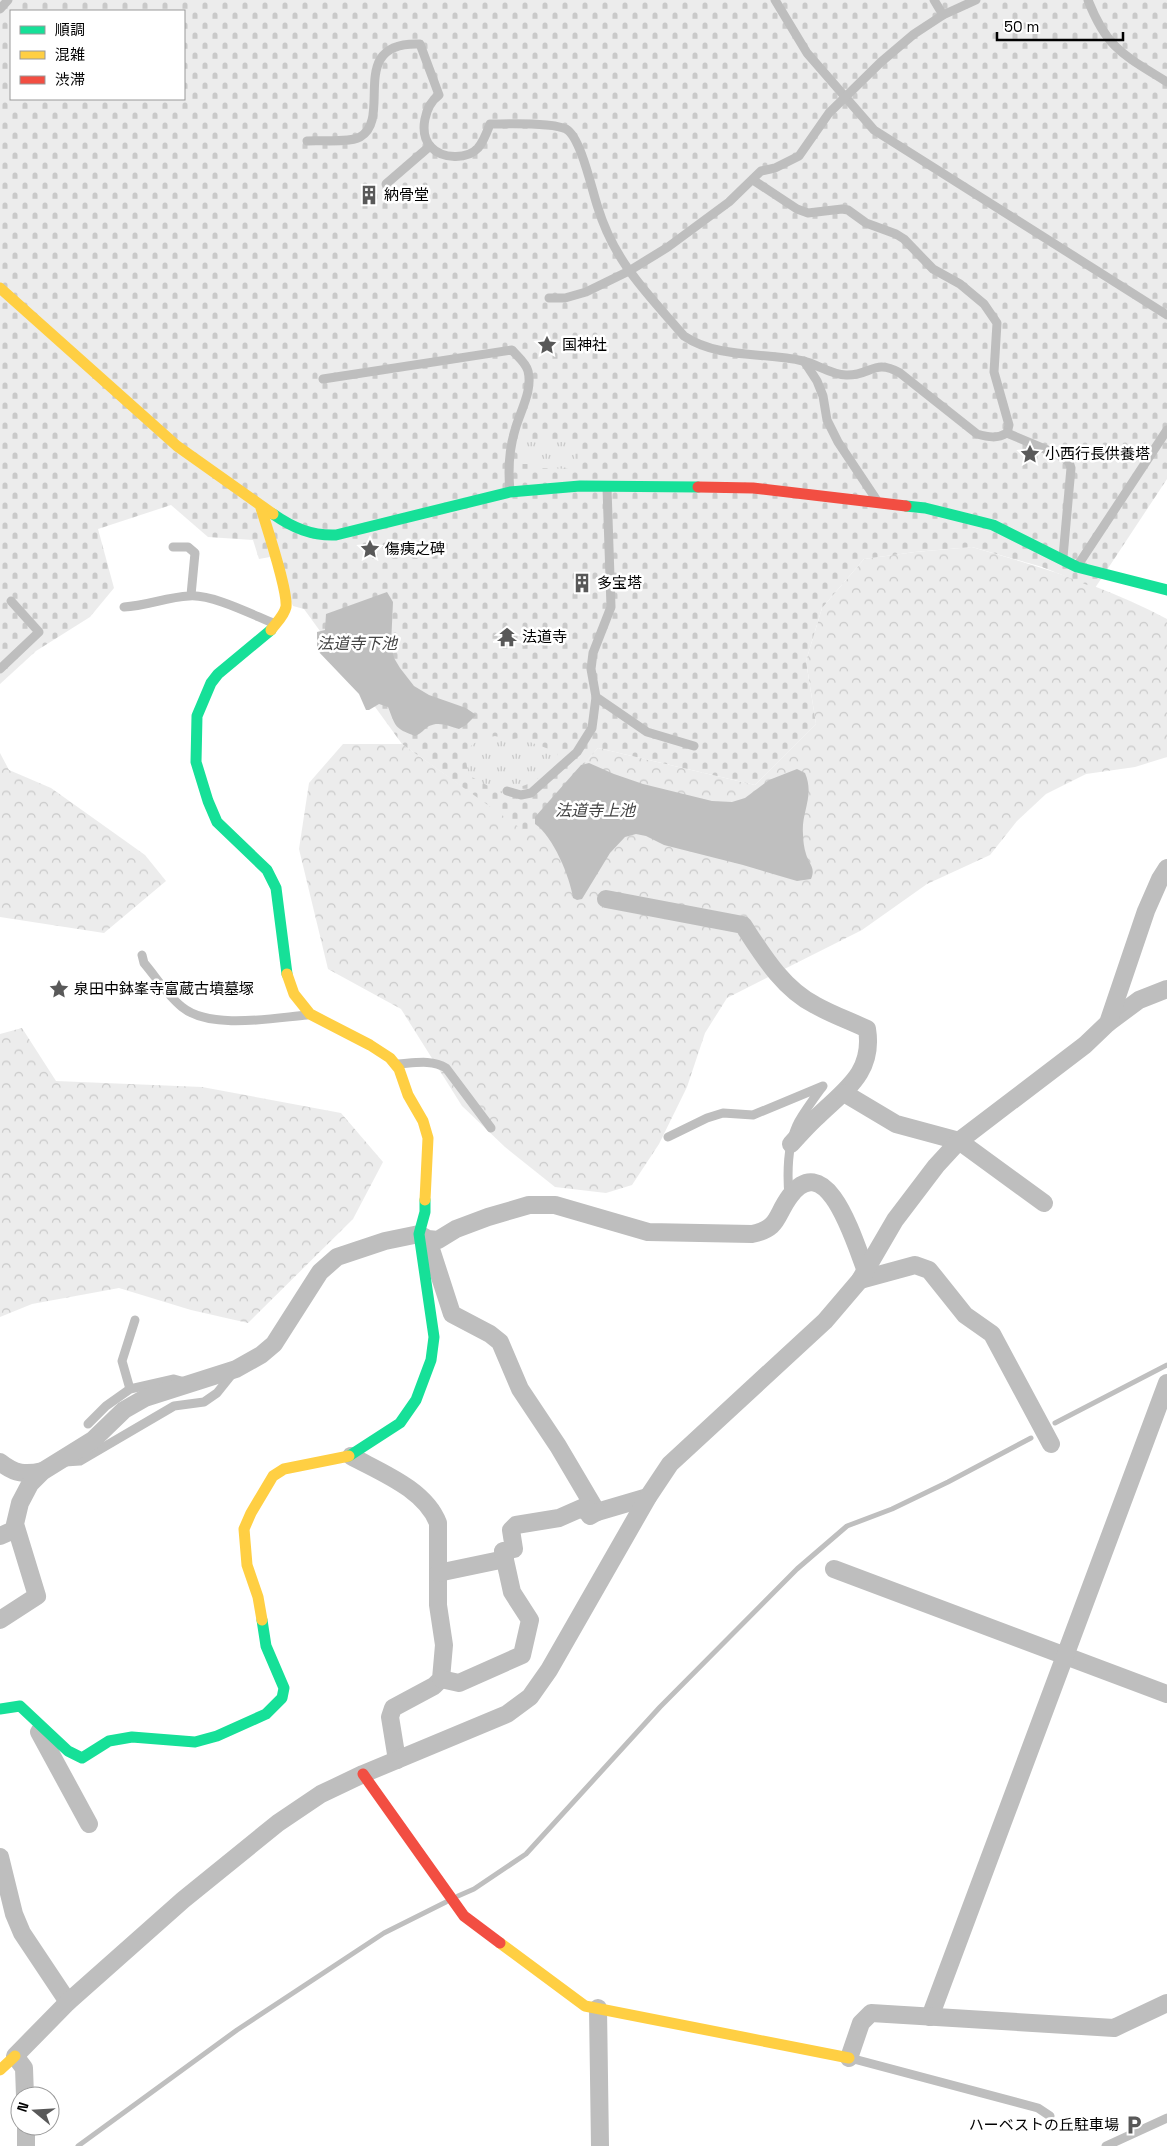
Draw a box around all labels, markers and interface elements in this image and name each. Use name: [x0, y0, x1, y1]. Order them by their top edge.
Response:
legend: [10, 10, 185, 100]
scale bar: [997, 10, 1123, 42]
text: 50 m: [1004, 17, 1039, 36]
text: 順調: [55, 20, 85, 39]
text: 混雑: [55, 45, 85, 64]
text: 渋滞: [55, 70, 85, 89]
building icon: 納骨堂: [358, 184, 380, 206]
place label: 納骨堂: [384, 185, 429, 204]
place icon: 国神社: [536, 334, 558, 356]
place label: 国神社: [562, 335, 607, 354]
place icon: 小西行長供養塔: [1019, 443, 1041, 465]
place label: 小西行長供養塔: [1045, 444, 1150, 463]
place icon: 傷痍之碑: [359, 538, 381, 560]
place label: 傷痍之碑: [385, 539, 445, 558]
building icon: 多宝塔: [571, 572, 593, 594]
place label: 多宝塔: [597, 573, 642, 592]
temple icon: 法道寺: [496, 626, 518, 648]
place label: 法道寺: [522, 627, 567, 646]
water label: 法道寺下池: [317, 633, 399, 654]
water label: 法道寺上池: [555, 800, 637, 821]
place icon: 泉田中鉢峯寺富蔵古墳墓塚: [48, 978, 70, 1000]
place label: 泉田中鉢峯寺富蔵古墳墓塚: [74, 979, 254, 998]
north arrow: [10, 2086, 60, 2136]
text: N: [13, 2100, 33, 2114]
parking icon: ハーベストの丘駐車場: [1123, 2114, 1145, 2136]
place label: ハーベストの丘駐車場: [969, 2115, 1119, 2134]

